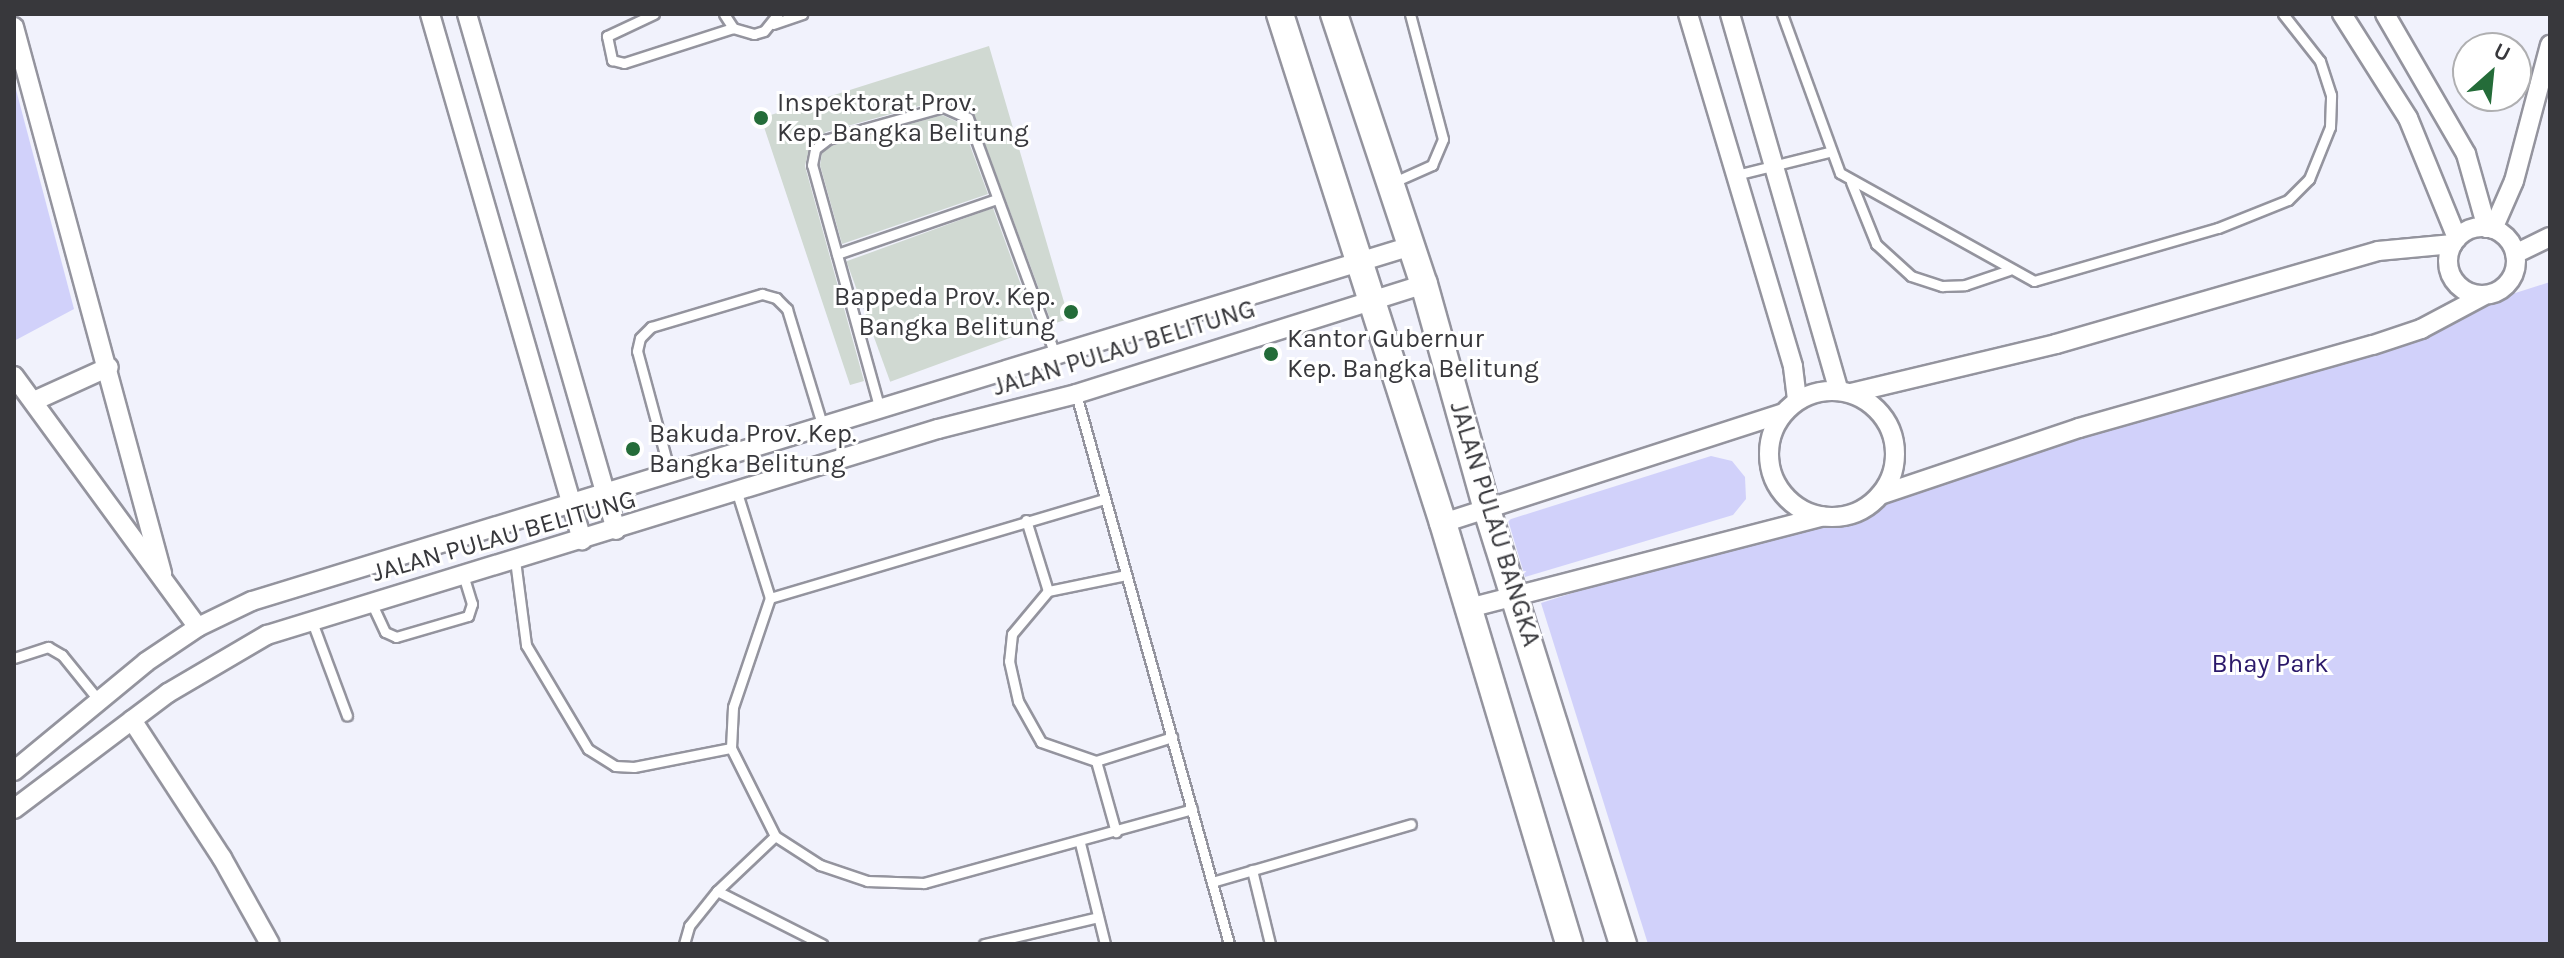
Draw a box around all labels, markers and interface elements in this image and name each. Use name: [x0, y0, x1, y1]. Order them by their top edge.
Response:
north arrow: [2452, 32, 2532, 112]
text: U: [2489, 37, 2515, 67]
place label: Inspektorat Prov. Kep. Bangka Belitung: [777, 87, 1029, 148]
marker: Inspektorat Prov. Kep. Bangka Belitung: [752, 109, 770, 127]
place label: Bappeda Prov. Kep. Bangka Belitung: [834, 281, 1055, 342]
street label: JALAN PULAU BELITUNG: [989, 293, 1259, 403]
marker: Bappeda Prov. Kep. Bangka Belitung: [1062, 303, 1080, 321]
place label: Kantor Gubernur Kep. Bangka Belitung: [1287, 323, 1539, 384]
marker: Kantor Gubernur Kep. Bangka Belitung: [1262, 345, 1280, 363]
street label: JALAN PULAU BANGKA: [1443, 398, 1547, 650]
place label: Bakuda Prov. Kep. Bangka Belitung: [649, 418, 857, 480]
marker: Bakuda Prov. Kep. Bangka Belitung: [624, 440, 642, 458]
street label: JALAN PULAU BELITUNG: [369, 483, 639, 589]
park label: Bhay Park: [2211, 648, 2329, 680]

